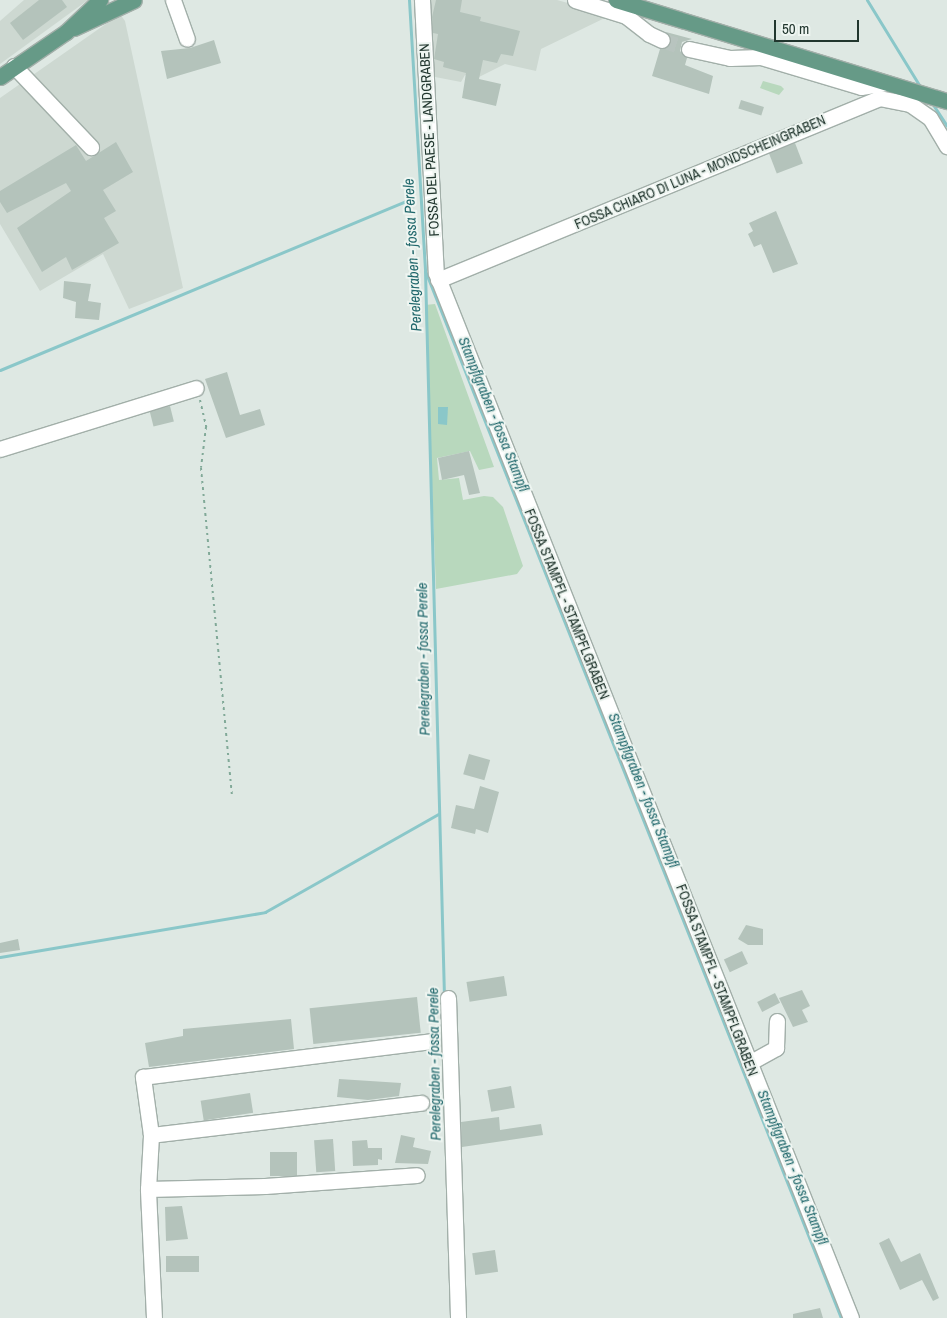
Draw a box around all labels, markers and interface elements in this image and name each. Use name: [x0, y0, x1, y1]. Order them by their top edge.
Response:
scale bar: [777, 10, 862, 42]
text: 50 m: [782, 18, 809, 39]
street label: FOSSA DEL PAESE - LANDGRABEN: [416, 42, 442, 238]
street label: FOSSA CHIARO DI LUNA - MONDSCHEINGRABEN: [571, 111, 829, 233]
water label: Perelegraben - fossa Perele: [399, 178, 425, 332]
water label: Stampflgraben - fossa Stampfl: [455, 334, 533, 494]
street label: FOSSA STAMPFL - STAMPFLGRABEN: [521, 506, 613, 702]
water label: Perelegraben - fossa Perele: [413, 582, 433, 736]
water label: Stampflgraben - fossa Stampfl: [605, 710, 683, 870]
street label: FOSSA STAMPFL - STAMPFLGRABEN: [672, 881, 762, 1079]
water label: Perelegraben - fossa Perele: [424, 987, 444, 1141]
water label: Stampflgraben - fossa Stampfl: [754, 1087, 832, 1247]

